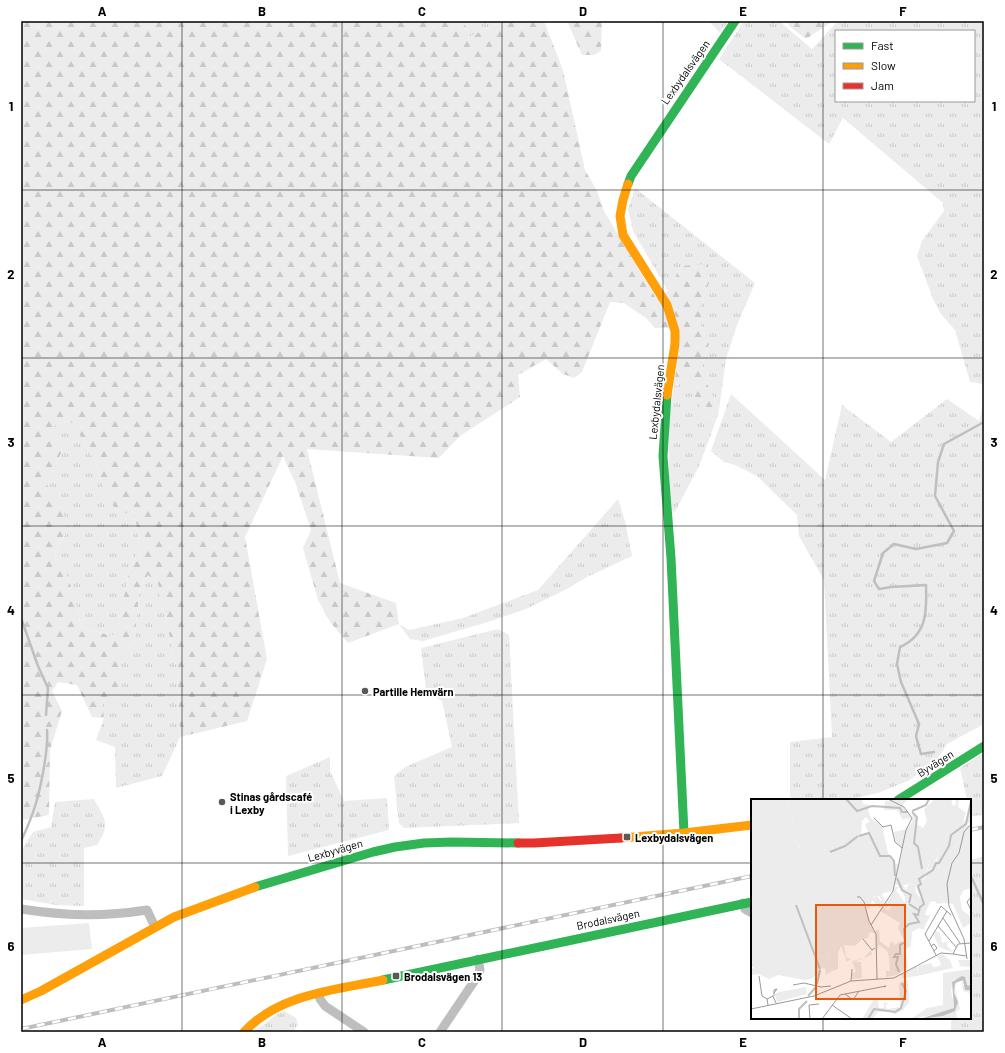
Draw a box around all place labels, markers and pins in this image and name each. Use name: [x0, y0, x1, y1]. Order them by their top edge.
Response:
place label: Partille Hemvärn: [373, 685, 453, 698]
marker: Partille Hemvärn: [360, 686, 370, 696]
place label: Stinas gårdscafé i Lexby: [230, 790, 312, 816]
marker: Stinas gårdscafé i Lexby: [217, 797, 227, 807]
place label: Lexbydalsvägen: [635, 831, 713, 844]
marker: Lexbydalsvägen: [622, 832, 632, 842]
place label: Brodalsvägen 13: [404, 970, 482, 983]
marker: Brodalsvägen 13: [391, 971, 401, 981]

